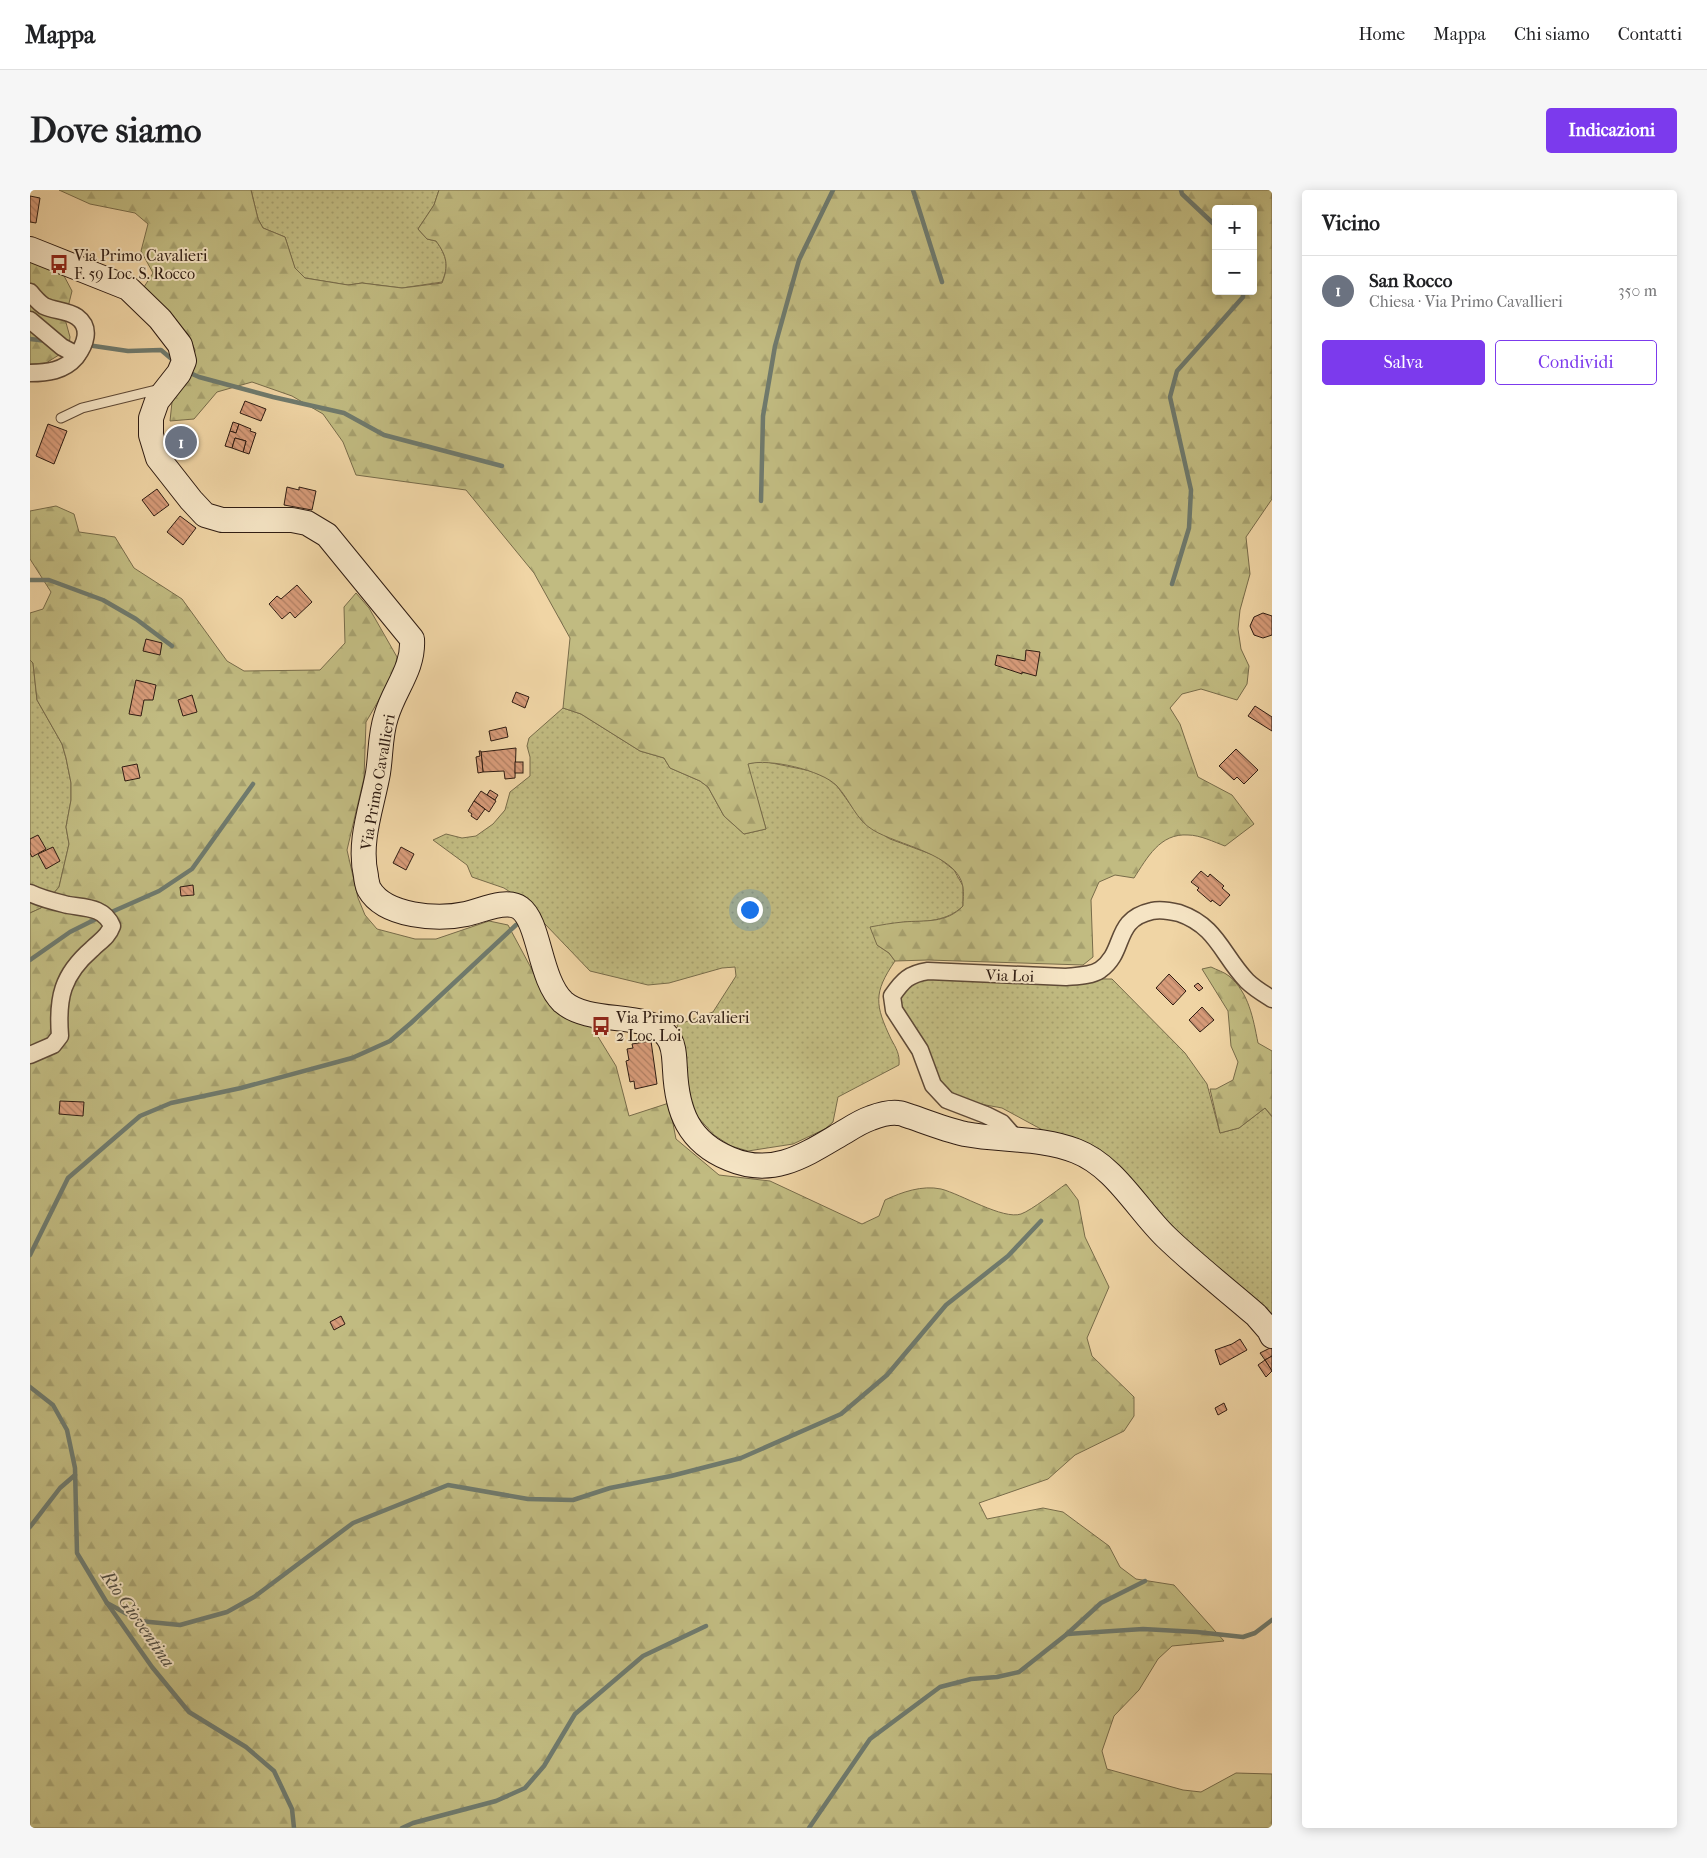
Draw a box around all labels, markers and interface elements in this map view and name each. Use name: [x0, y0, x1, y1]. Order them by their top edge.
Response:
text: Mappa: [25, 21, 95, 49]
text: Home: [1358, 24, 1405, 45]
text: Mappa: [1433, 24, 1486, 45]
text: Chi siamo: [1514, 24, 1590, 45]
text: Contatti: [1618, 24, 1682, 45]
button: Indicazioni: [1546, 108, 1677, 153]
text: Dove siamo: [30, 110, 202, 151]
map controls: [1212, 205, 1257, 295]
button: +: [1212, 205, 1257, 250]
text: Vicino: [1322, 211, 1380, 235]
place label: Via Primo Cavalieri F. 59 Loc. S. Rocco: [73, 246, 208, 283]
button: −: [1212, 250, 1257, 295]
bus stop icon: Via Primo Cavalieri F. 59 Loc. S. Rocco: [48, 253, 70, 275]
text: San Rocco: [1369, 270, 1452, 292]
text: 1: [1335, 281, 1341, 300]
text: 350 m: [1618, 281, 1657, 300]
text: Chiesa · Via Primo Cavallieri: [1369, 292, 1563, 311]
button: Salva: [1322, 340, 1485, 385]
button: Condividi: [1495, 340, 1657, 385]
pin: 1: [165, 423, 197, 461]
street label: Via Primo Cavallieri: [356, 712, 399, 853]
your location: [737, 897, 763, 923]
street label: Via Loi: [984, 965, 1035, 986]
place label: Via Primo Cavalieri 2 Loc. Loi: [615, 1008, 750, 1045]
bus stop icon: Via Primo Cavalieri 2 Loc. Loi: [590, 1015, 612, 1037]
water label: Rio Gioventina: [96, 1566, 179, 1672]

